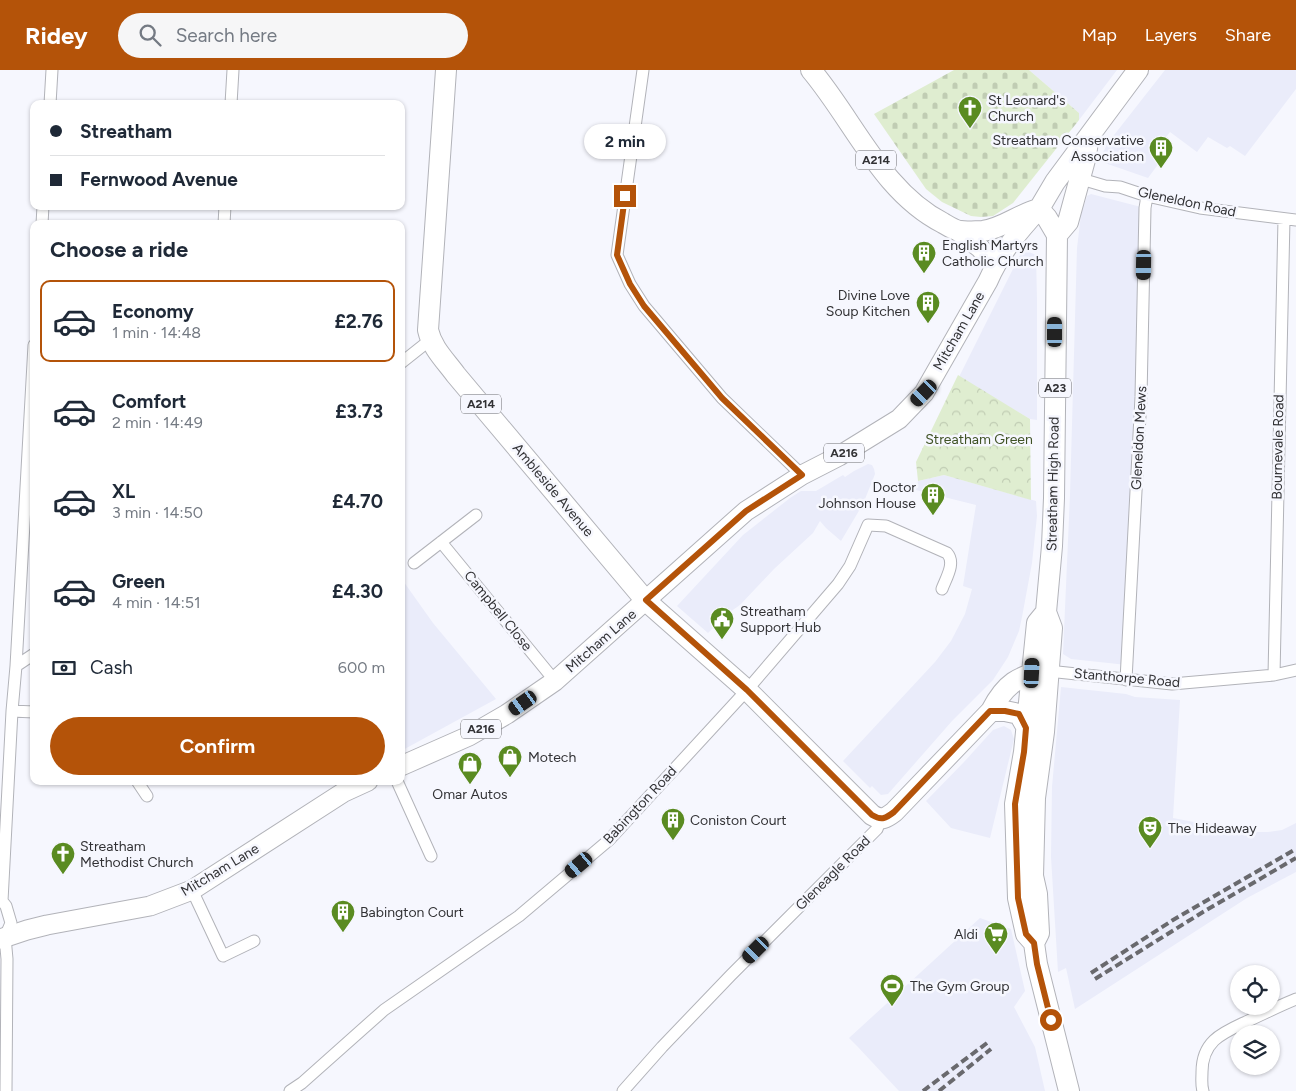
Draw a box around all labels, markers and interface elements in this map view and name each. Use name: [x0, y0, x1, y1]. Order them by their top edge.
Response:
search box: [118, 13, 468, 58]
text: Ridey: [25, 21, 88, 50]
icon: search: [136, 21, 164, 49]
text: Search here: [176, 24, 277, 47]
text: Map: [1082, 24, 1117, 46]
text: Layers: [1145, 24, 1197, 46]
text: Share: [1225, 24, 1271, 46]
place label: St Leonard's Church: [988, 92, 1066, 125]
church icon: St Leonard's Church: [957, 95, 983, 129]
text: Streatham: [80, 120, 172, 143]
callout: 2 min: [584, 124, 666, 158]
text: 2 min: [605, 132, 645, 151]
place label: Streatham Conservative Association: [992, 132, 1144, 165]
building icon: Streatham Conservative Association: [1148, 135, 1174, 169]
road number: A214: [856, 150, 896, 170]
text: Fernwood Avenue: [80, 168, 238, 191]
street label: Gleneldon Road: [1136, 183, 1238, 221]
route end: [614, 185, 636, 207]
text: Choose a ride: [50, 236, 188, 263]
place label: English Martyrs Catholic Church: [942, 237, 1044, 270]
building icon: English Martyrs Catholic Church: [911, 240, 937, 274]
car: [1136, 250, 1151, 280]
place label: Divine Love Soup Kitchen: [826, 287, 910, 320]
street label: Mitcham Lane: [930, 288, 989, 373]
building icon: Divine Love Soup Kitchen: [915, 290, 941, 324]
icon: car: [52, 299, 97, 344]
text: Economy: [112, 300, 194, 323]
text: £2.76: [334, 310, 383, 333]
car: [1047, 317, 1062, 347]
text: 1 min · 14:48: [112, 323, 201, 342]
car: [908, 377, 939, 409]
road number: A23: [1039, 378, 1071, 398]
street label: Gleneldon Mews: [1128, 385, 1150, 491]
icon: car: [52, 389, 97, 434]
text: Comfort: [112, 390, 187, 413]
road number: A214: [461, 394, 501, 414]
street label: Bournevale Road: [1269, 394, 1287, 500]
text: £3.73: [335, 400, 383, 423]
text: 2 min · 14:49: [112, 413, 203, 432]
street label: Streatham High Road: [1043, 417, 1063, 551]
park label: Streatham Green: [925, 431, 1033, 448]
street label: Ambleside Avenue: [509, 440, 597, 540]
road number: A216: [824, 443, 864, 462]
icon: car: [52, 479, 97, 524]
place label: Doctor Johnson House: [819, 479, 916, 512]
text: XL: [112, 480, 135, 503]
building icon: Doctor Johnson House: [920, 482, 946, 516]
text: £4.70: [332, 490, 383, 513]
text: 3 min · 14:50: [112, 503, 203, 522]
street label: Campbell Close: [460, 567, 536, 655]
icon: car: [52, 569, 97, 614]
text: Green: [112, 570, 165, 593]
text: £4.30: [332, 580, 383, 603]
text: 4 min · 14:51: [112, 593, 201, 612]
place label: Streatham Support Hub: [740, 603, 821, 636]
street label: Mitcham Lane: [562, 605, 640, 676]
public building icon: Streatham Support Hub: [709, 606, 735, 640]
icon: cash: [50, 654, 78, 682]
text: Cash: [90, 656, 133, 679]
text: 600 m: [338, 658, 385, 677]
car: [1023, 658, 1040, 688]
street label: Stanthorpe Road: [1073, 665, 1181, 691]
car: [506, 688, 539, 718]
button: Confirm: [50, 717, 385, 775]
road number: A216: [461, 720, 501, 739]
shop icon: Motech: [497, 744, 523, 778]
place label: Motech: [528, 749, 576, 766]
shop icon: Omar Autos: [457, 751, 483, 785]
street label: Babington Road: [600, 763, 680, 847]
place label: Omar Autos: [432, 786, 508, 803]
building icon: Coniston Court: [660, 807, 686, 841]
place label: Coniston Court: [690, 812, 787, 829]
theatre icon: The Hideaway: [1137, 815, 1163, 849]
place label: The Hideaway: [1168, 820, 1257, 837]
street label: Gleneagle Road: [792, 832, 874, 914]
place label: Streatham Methodist Church: [80, 838, 193, 871]
street label: Mitcham Lane: [178, 840, 262, 900]
church icon: Streatham Methodist Church: [50, 841, 76, 875]
car: [562, 850, 595, 880]
building icon: Babington Court: [330, 899, 356, 933]
place label: Babington Court: [360, 904, 464, 921]
supermarket icon: Aldi: [983, 921, 1009, 955]
place label: Aldi: [954, 926, 978, 943]
car: [740, 934, 771, 966]
map controls: [1230, 965, 1280, 1075]
button: locate: [1230, 965, 1280, 1015]
sports icon: The Gym Group: [879, 973, 905, 1007]
place label: The Gym Group: [910, 978, 1010, 995]
route start: [1040, 1009, 1062, 1031]
button: layers: [1230, 1025, 1280, 1075]

